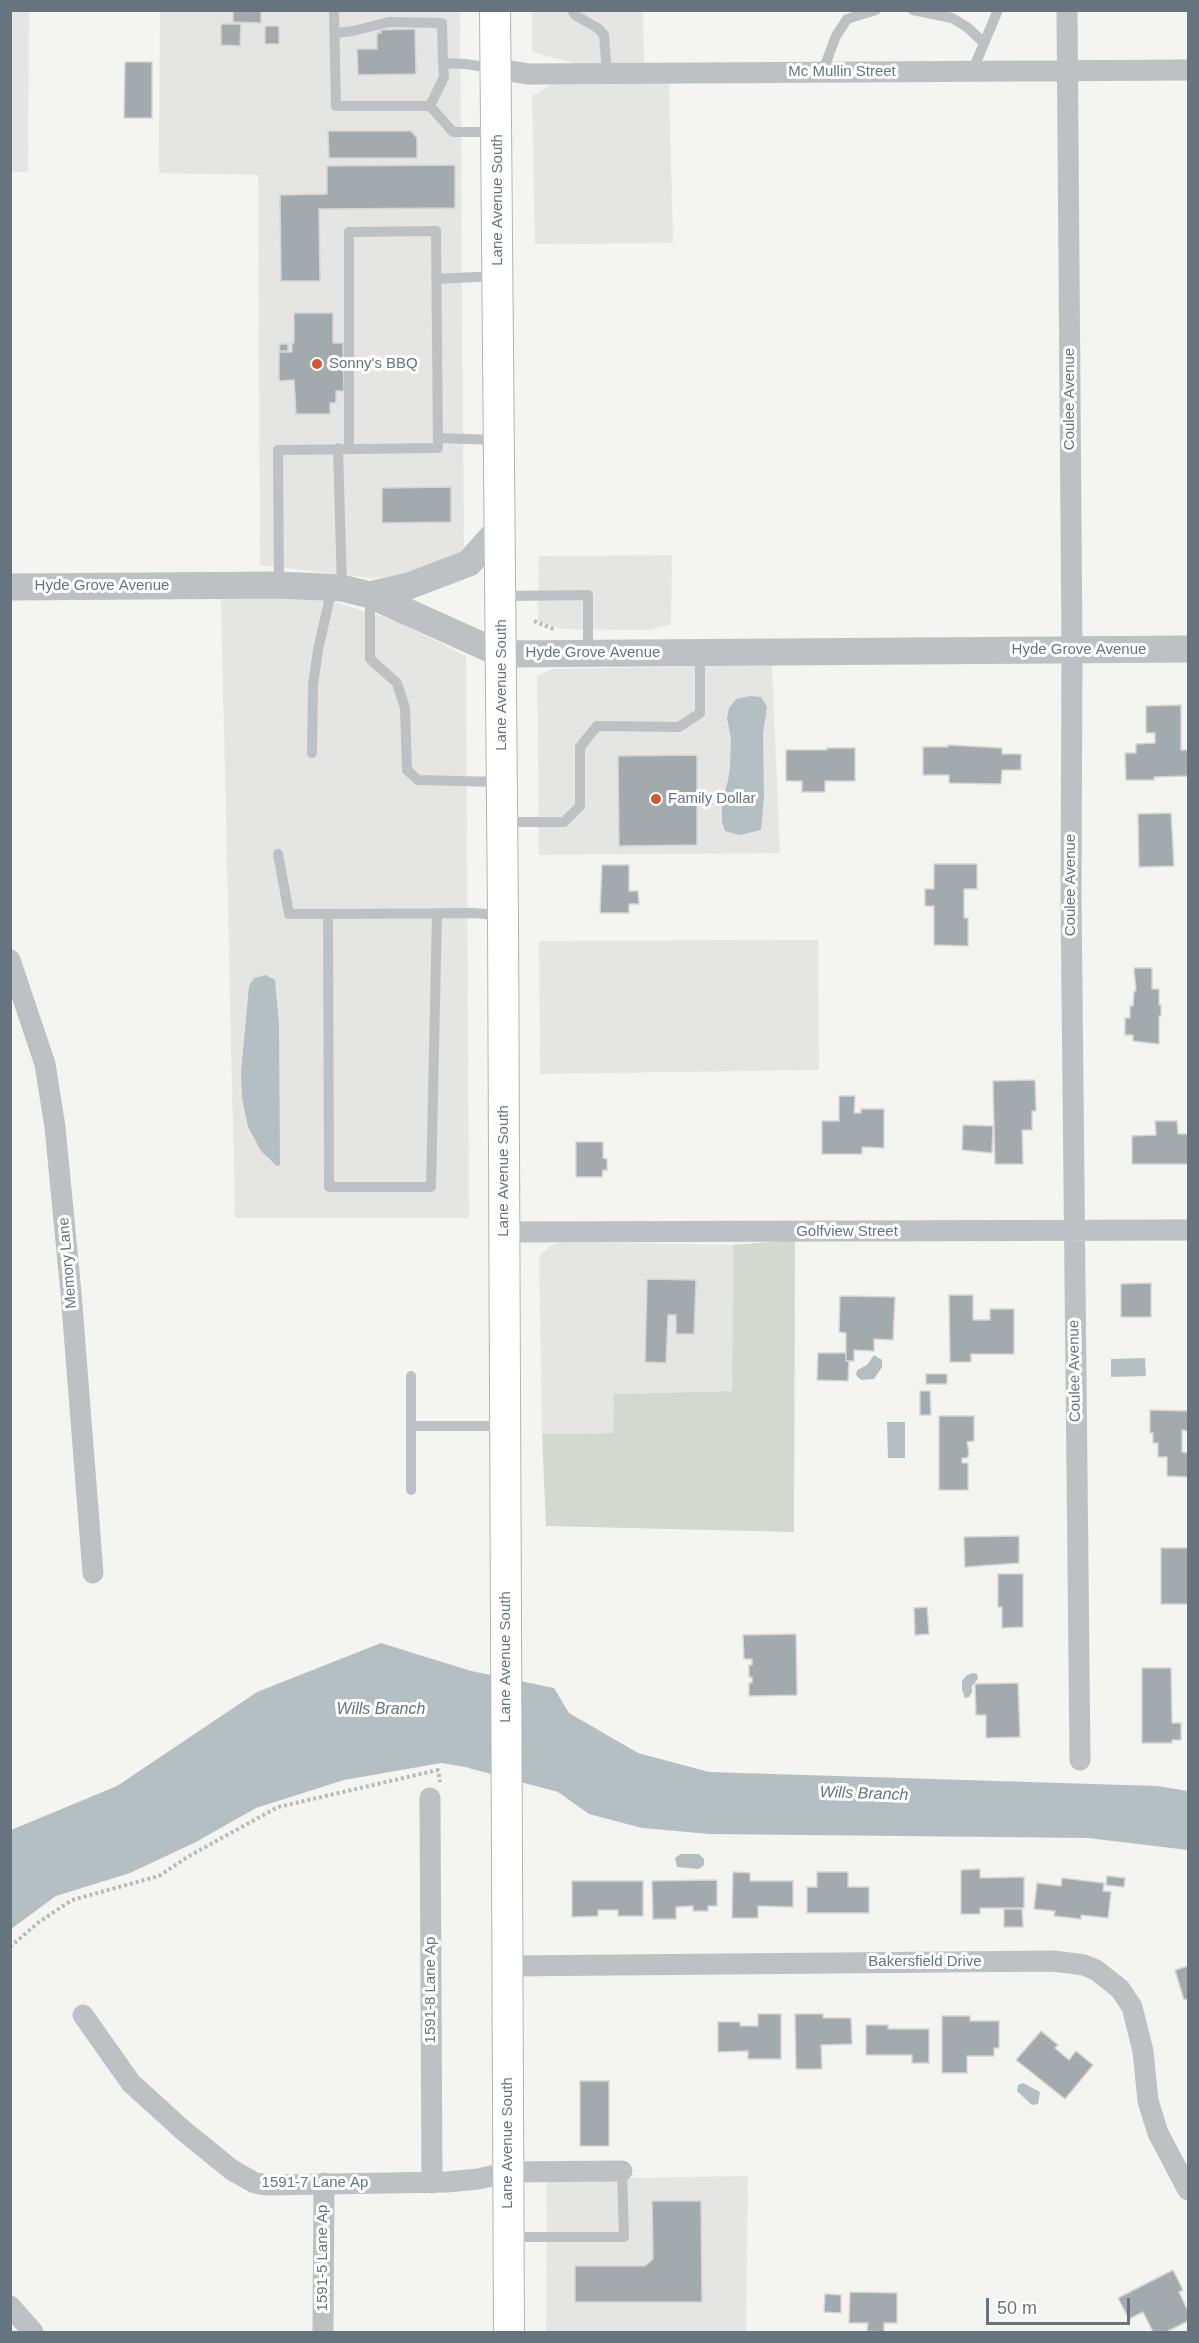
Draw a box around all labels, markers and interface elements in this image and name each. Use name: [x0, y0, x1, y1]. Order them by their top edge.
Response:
street label: Mc Mullin Street: [788, 63, 896, 81]
street label: Lane Avenue South: [489, 134, 507, 266]
street label: Coulee Avenue: [1061, 348, 1079, 450]
place label: Sonny's BBQ: [329, 355, 418, 373]
marker: Sonny's BBQ: [310, 357, 324, 371]
street label: Hyde Grove Avenue: [35, 577, 169, 595]
street label: Lane Avenue South: [493, 619, 511, 751]
street label: Hyde Grove Avenue: [1012, 641, 1146, 659]
street label: Hyde Grove Avenue: [526, 644, 660, 662]
place label: Family Dollar: [668, 790, 756, 808]
marker: Family Dollar: [649, 792, 663, 806]
street label: Coulee Avenue: [1062, 834, 1080, 936]
street label: Lane Avenue South: [495, 1105, 513, 1237]
street label: Memory Lane: [55, 1217, 81, 1309]
street label: Golfview Street: [796, 1223, 898, 1241]
street label: Coulee Avenue: [1065, 1320, 1085, 1422]
street label: Lane Avenue South: [497, 1591, 515, 1723]
water label: Wills Branch: [337, 1700, 425, 1720]
water label: Wills Branch: [819, 1783, 909, 1805]
street label: 1591-8 Lane Ap: [422, 1937, 440, 2043]
street label: Bakersfield Drive: [868, 1953, 982, 1971]
street label: Lane Avenue South: [499, 2077, 517, 2209]
street label: 1591-7 Lane Ap: [262, 2174, 368, 2192]
street label: 1591-5 Lane Ap: [314, 2205, 332, 2311]
scale bar: [989, 2286, 1133, 2324]
text: 50 m: [997, 2298, 1037, 2318]

